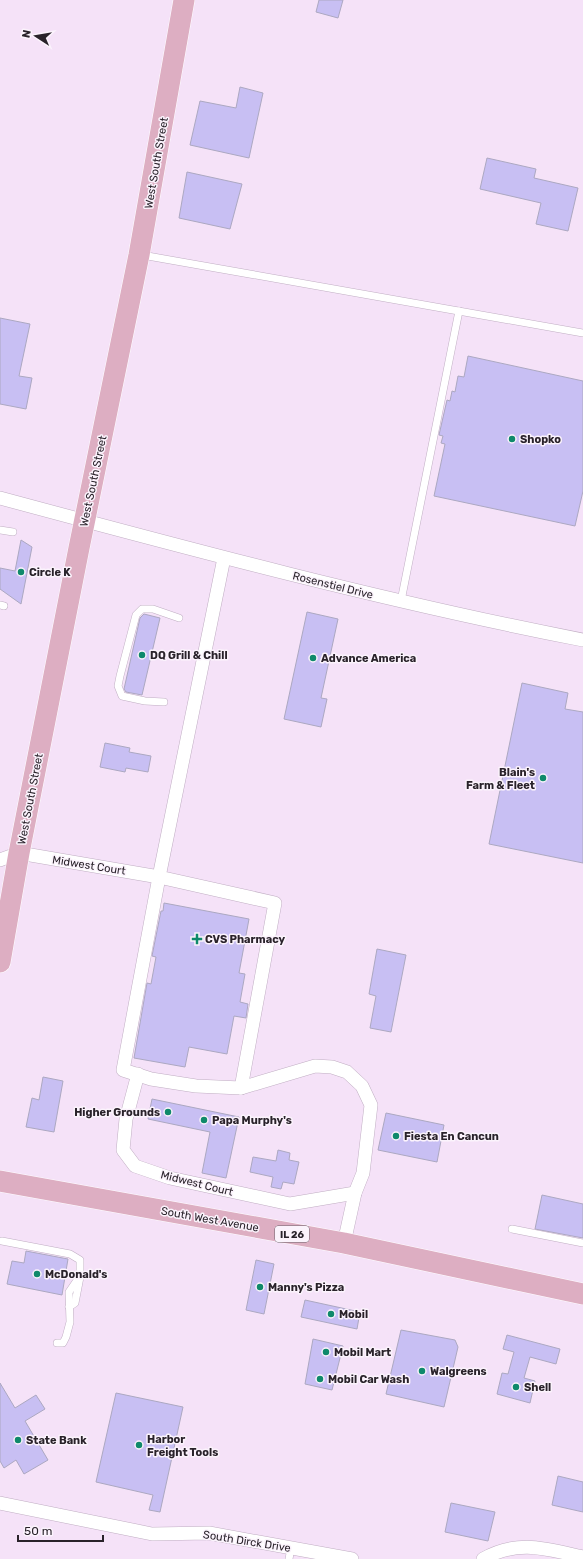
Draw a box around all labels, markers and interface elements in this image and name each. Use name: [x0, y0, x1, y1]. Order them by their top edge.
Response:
north arrow: [16, 16, 56, 56]
text: N: [20, 29, 34, 39]
street label: West South Street: [142, 116, 171, 210]
place label: Shopko: [520, 433, 561, 446]
street label: West South Street: [78, 434, 110, 528]
marker: Shopko: [507, 434, 517, 444]
place label: Circle K: [29, 566, 71, 579]
marker: Circle K: [16, 567, 26, 577]
street label: Rosenstiel Drive: [291, 569, 374, 602]
place label: DQ Grill & Chill: [150, 649, 228, 662]
marker: DQ Grill & Chill: [137, 650, 147, 660]
place label: Advance America: [321, 652, 416, 665]
marker: Advance America: [308, 653, 318, 663]
street label: West South Street: [15, 752, 46, 846]
place label: Blain's Farm & Fleet: [466, 766, 535, 792]
marker: Blain's Farm & Fleet: [538, 773, 548, 783]
street label: Midwest Court: [51, 853, 127, 878]
place label: CVS Pharmacy: [205, 933, 285, 946]
marker: CVS Pharmacy: [192, 934, 202, 944]
place label: Higher Grounds: [74, 1106, 160, 1119]
marker: Higher Grounds: [163, 1107, 173, 1117]
place label: Papa Murphy's: [212, 1114, 292, 1127]
marker: Papa Murphy's: [199, 1115, 209, 1125]
place label: Fiesta En Cancun: [404, 1130, 499, 1143]
marker: Fiesta En Cancun: [391, 1131, 401, 1141]
street label: Midwest Court: [159, 1168, 235, 1199]
street label: South West Avenue: [160, 1205, 260, 1234]
road number: IL 26: [275, 1226, 309, 1242]
place label: McDonald's: [45, 1268, 107, 1281]
marker: McDonald's: [32, 1269, 42, 1279]
place label: Manny's Pizza: [268, 1281, 344, 1294]
marker: Manny's Pizza: [255, 1282, 265, 1292]
place label: Mobil: [339, 1308, 368, 1321]
marker: Mobil: [326, 1309, 336, 1319]
place label: Mobil Mart: [334, 1346, 391, 1359]
marker: Mobil Mart: [321, 1347, 331, 1357]
place label: Walgreens: [430, 1365, 487, 1378]
marker: Walgreens: [417, 1366, 427, 1376]
place label: Mobil Car Wash: [328, 1373, 409, 1386]
marker: Mobil Car Wash: [315, 1374, 325, 1384]
place label: Shell: [524, 1381, 551, 1394]
marker: Shell: [511, 1382, 521, 1392]
place label: Harbor Freight Tools: [147, 1433, 218, 1459]
place label: State Bank: [26, 1434, 87, 1447]
marker: State Bank: [13, 1435, 23, 1445]
marker: Harbor Freight Tools: [134, 1440, 144, 1450]
scale bar: [18, 1517, 103, 1543]
text: 50 m: [24, 1524, 52, 1538]
street label: South Dirck Drive: [202, 1528, 292, 1555]

